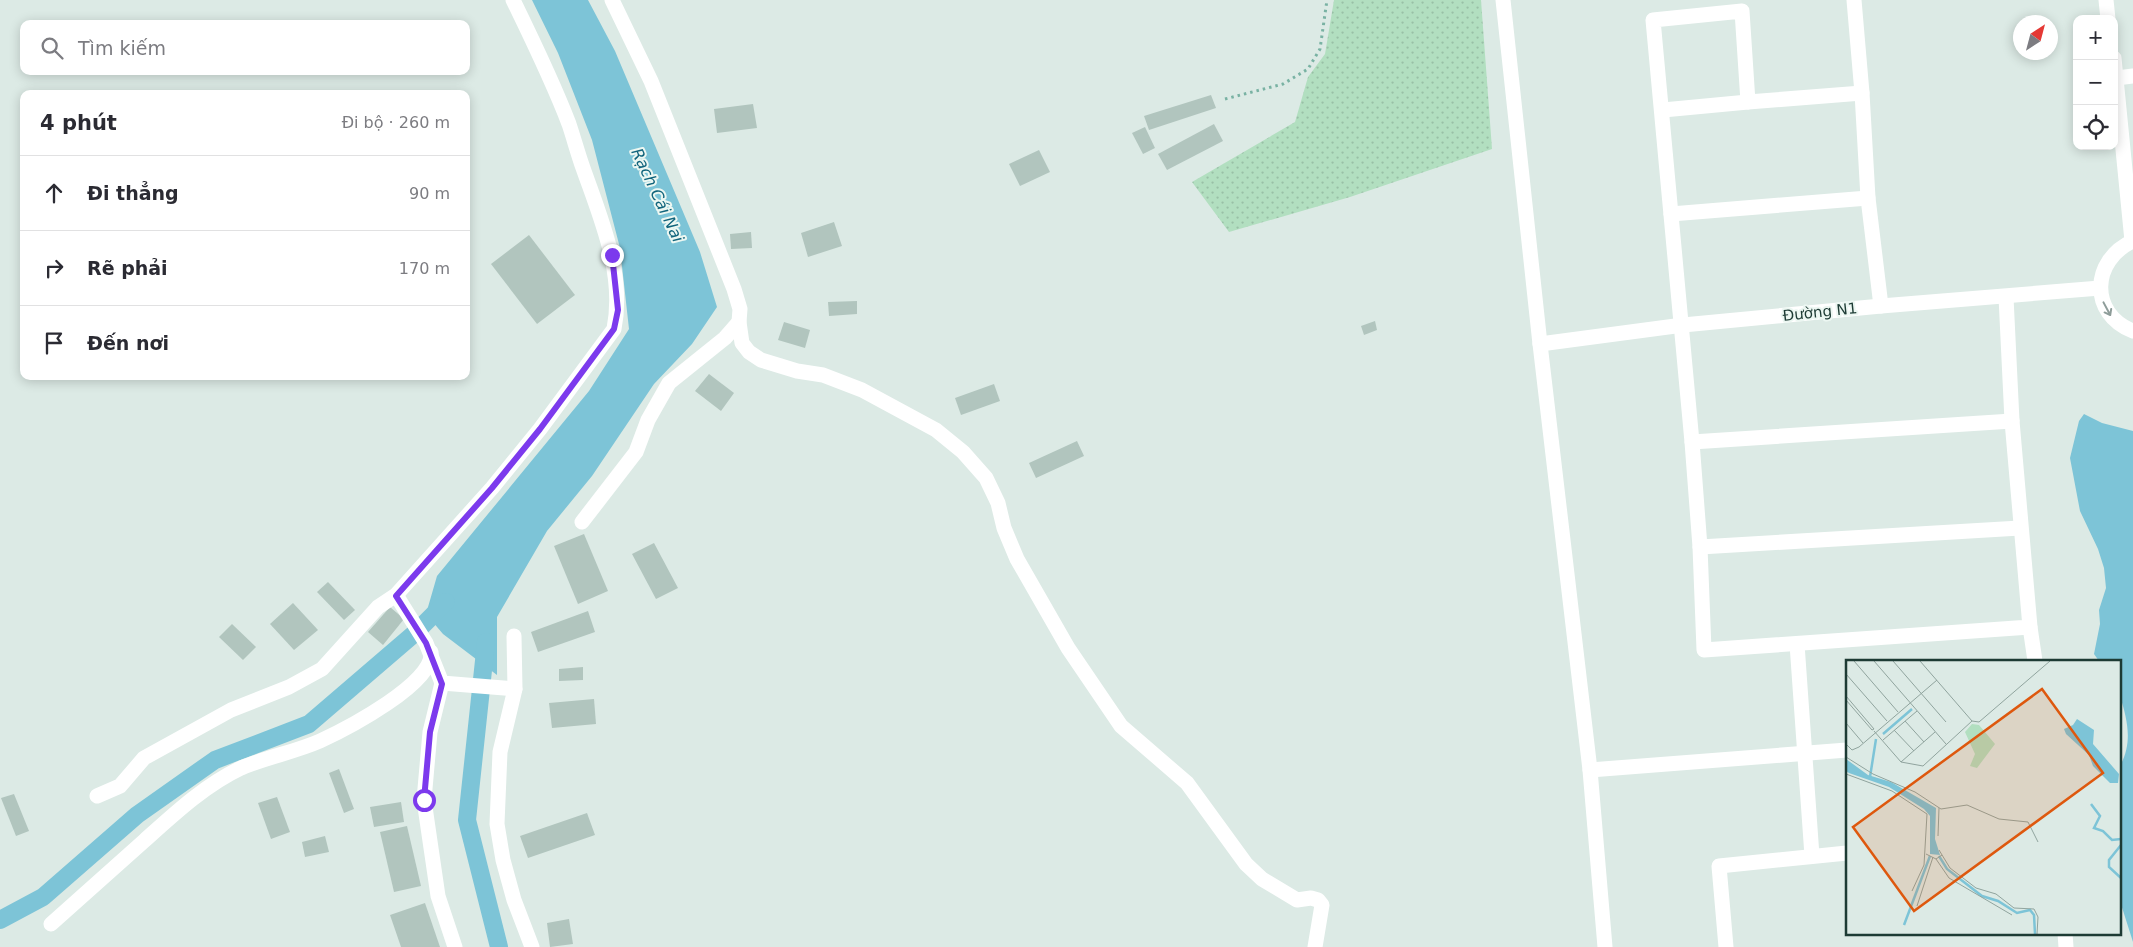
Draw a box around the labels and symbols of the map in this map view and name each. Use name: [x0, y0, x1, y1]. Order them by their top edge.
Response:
north arrow: [2013, 15, 2058, 60]
water label: Rạch Cái Nai: [627, 145, 688, 246]
route end: [601, 244, 624, 267]
street label: Đường N1: [1782, 299, 1858, 325]
one-way arrow: [2103, 301, 2112, 316]
inset map: [1846, 660, 2120, 934]
route start: [413, 789, 436, 812]

